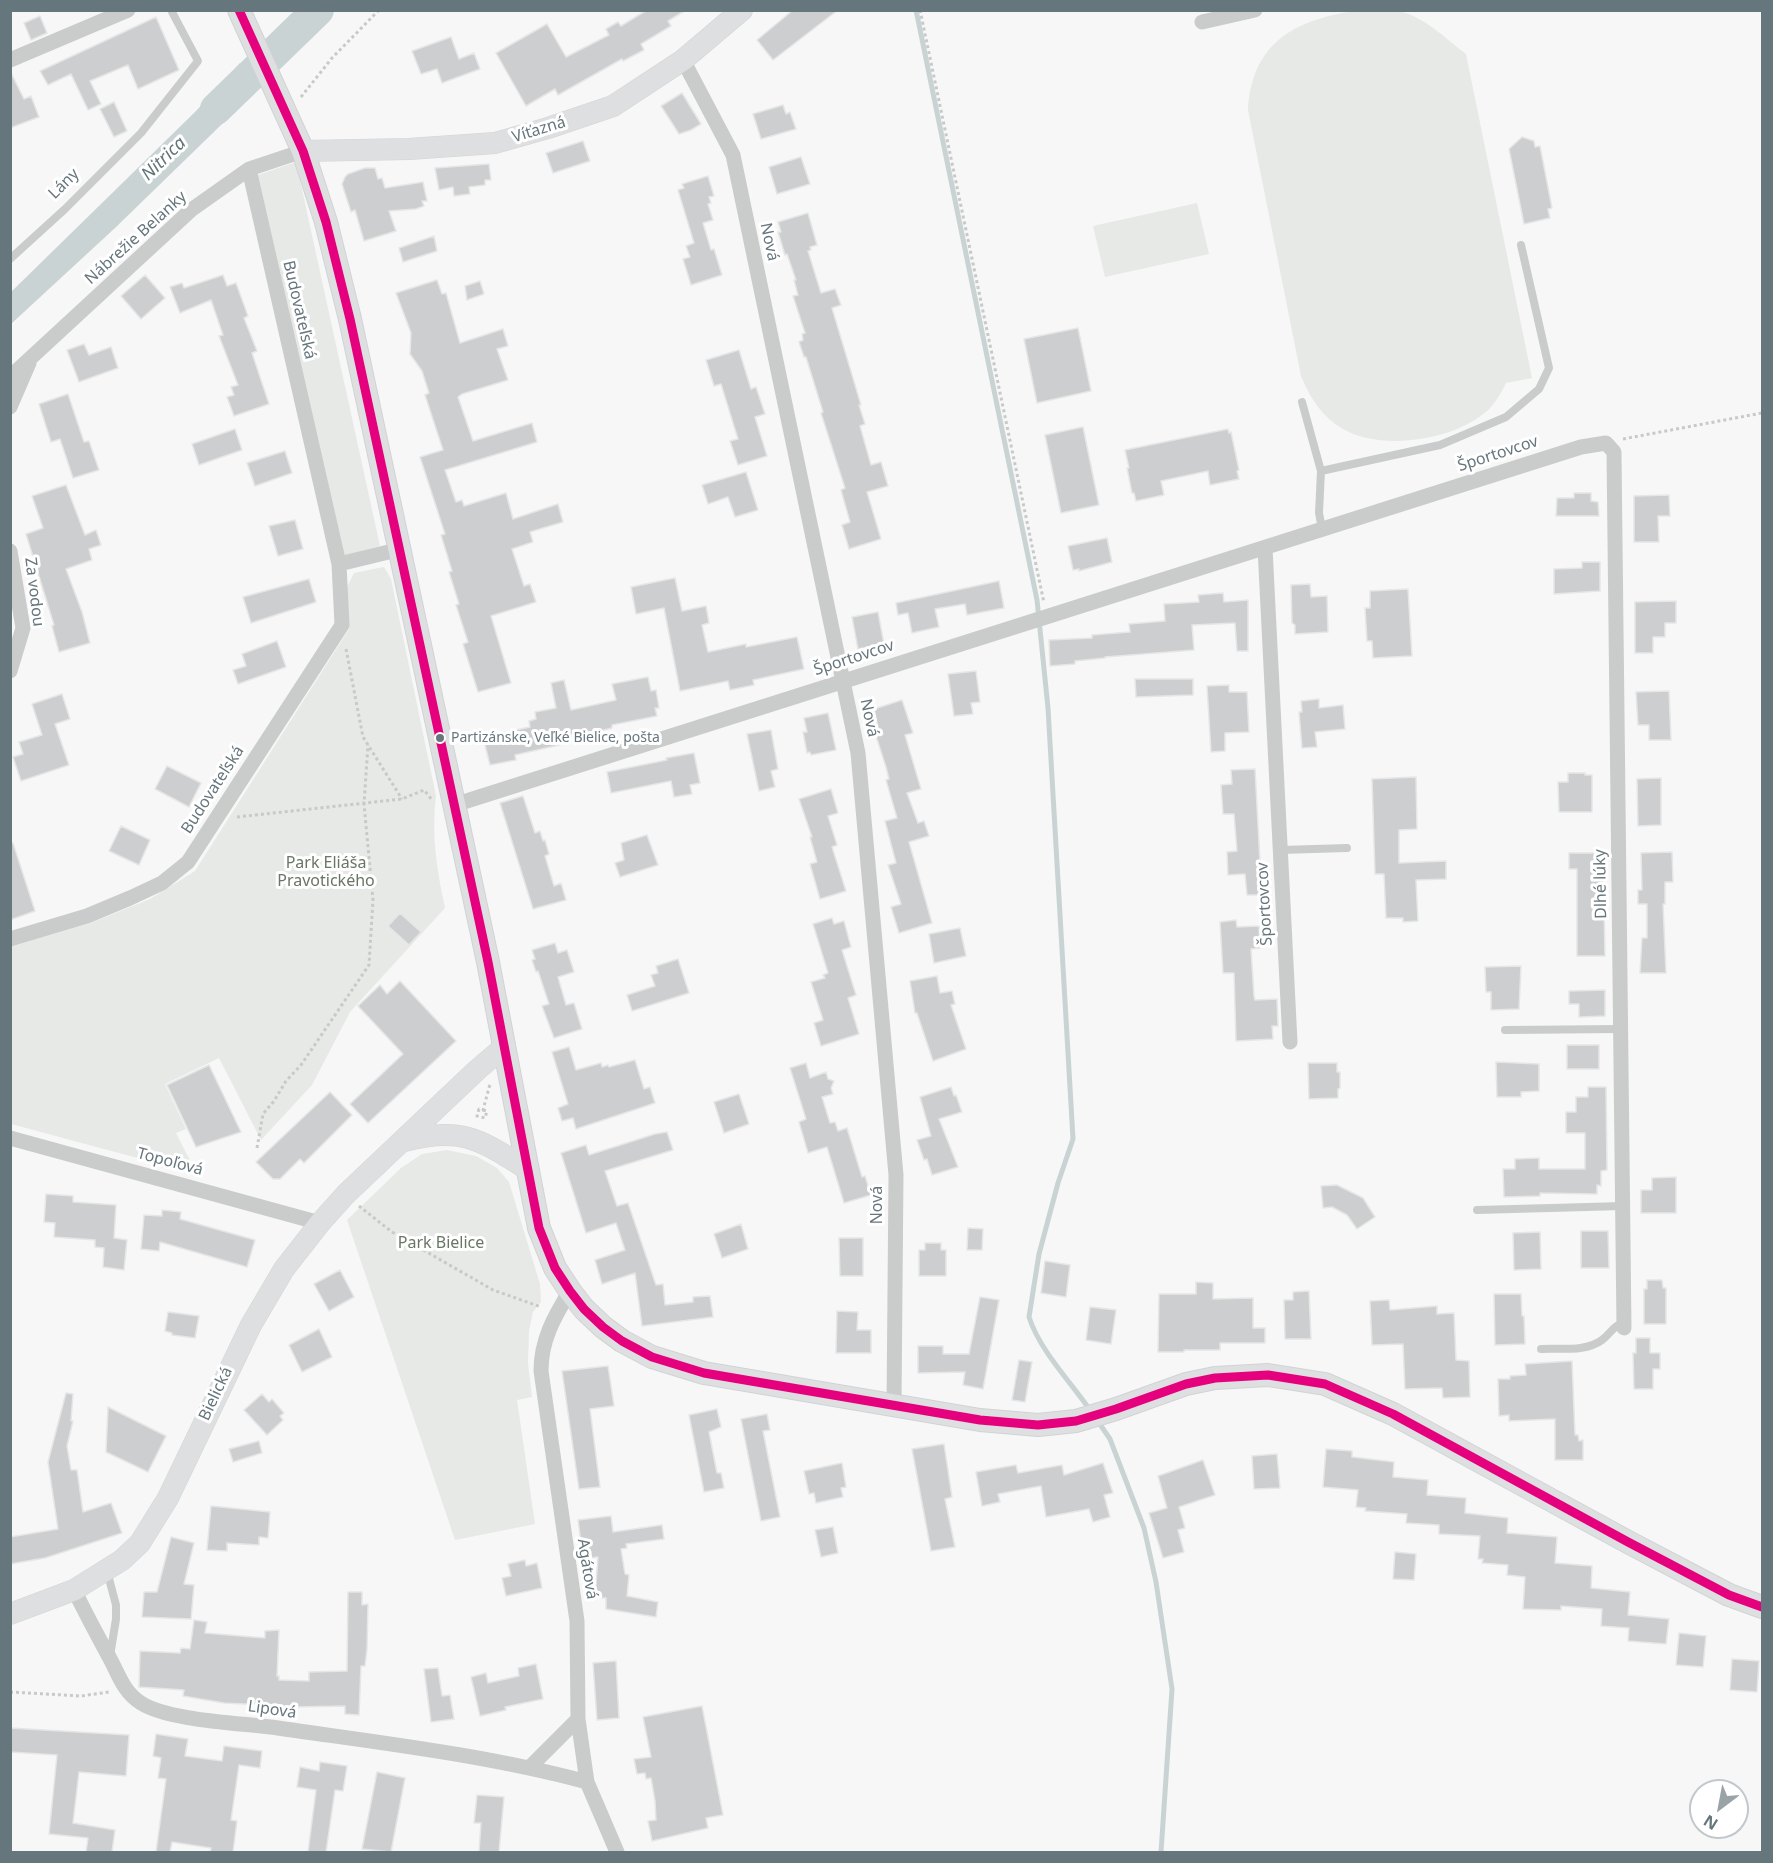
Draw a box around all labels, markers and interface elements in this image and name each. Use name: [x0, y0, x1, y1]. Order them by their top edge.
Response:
street label: Víťazná: [510, 113, 568, 147]
water label: Nitrica: [137, 133, 191, 185]
street label: Lány: [45, 165, 83, 203]
street label: Nábrežie Belanky: [81, 187, 191, 289]
street label: Nová: [756, 221, 782, 263]
street label: Budovateľská: [278, 259, 320, 361]
street label: Športovcov: [1455, 432, 1541, 476]
street label: Za vodou: [20, 556, 48, 628]
street label: Športovcov: [811, 636, 897, 680]
street label: Nová: [856, 697, 882, 739]
place label: Partizánske, Veľké Bielice, pošta: [451, 730, 660, 746]
marker: Partizánske, Veľké Bielice, pošta: [434, 732, 446, 744]
street label: Budovateľská: [178, 743, 248, 837]
street label: Dlhé lúky: [1591, 849, 1611, 919]
park label: Park Eliáša Pravotického: [277, 853, 375, 891]
street label: Športovcov: [1253, 862, 1277, 946]
street label: Topoľová: [135, 1144, 205, 1180]
street label: Nová: [867, 1186, 887, 1224]
park label: Park Bielice: [398, 1233, 484, 1253]
street label: Bielická: [195, 1364, 237, 1424]
street label: Agátová: [573, 1537, 601, 1601]
street label: Lipová: [246, 1697, 298, 1723]
north arrow: [1689, 1779, 1749, 1839]
text: N: [1699, 1810, 1722, 1835]

